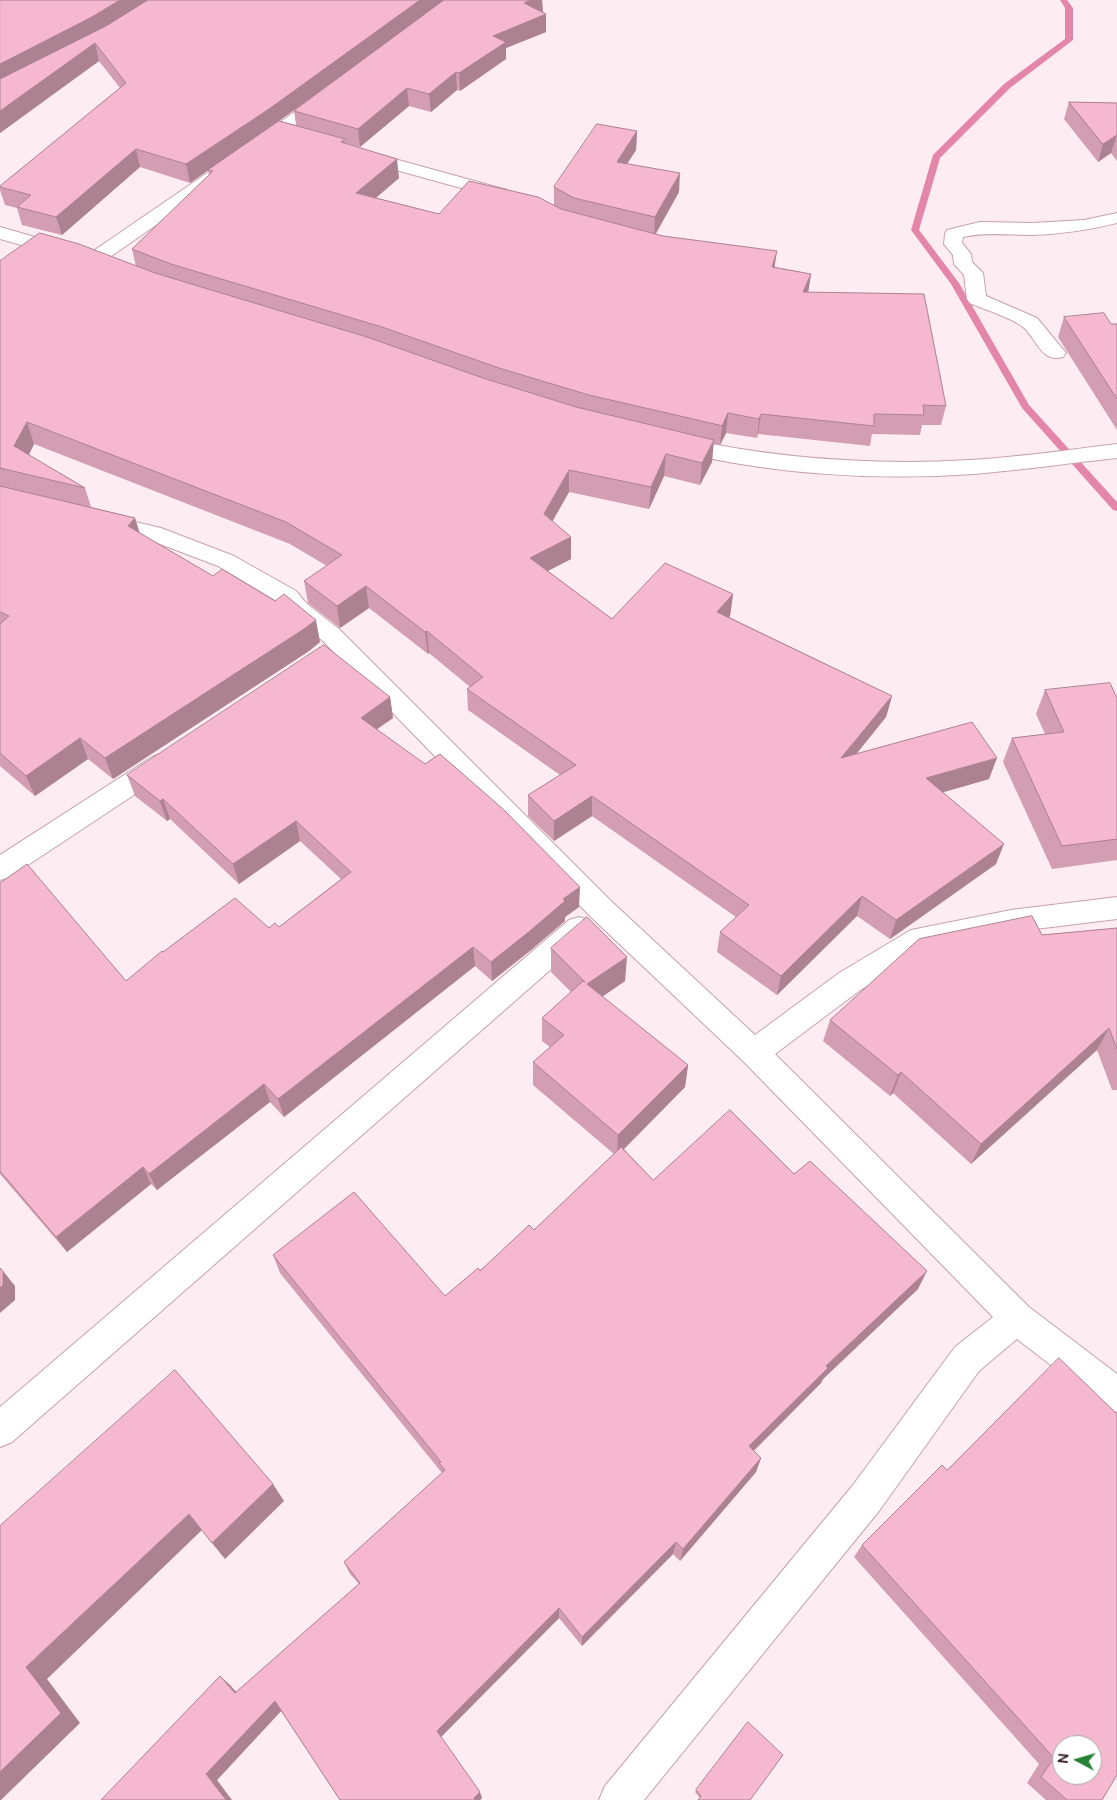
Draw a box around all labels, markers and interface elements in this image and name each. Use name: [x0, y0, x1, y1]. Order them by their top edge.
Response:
north arrow: [1052, 1735, 1102, 1785]
text: N: [1054, 1753, 1073, 1765]

